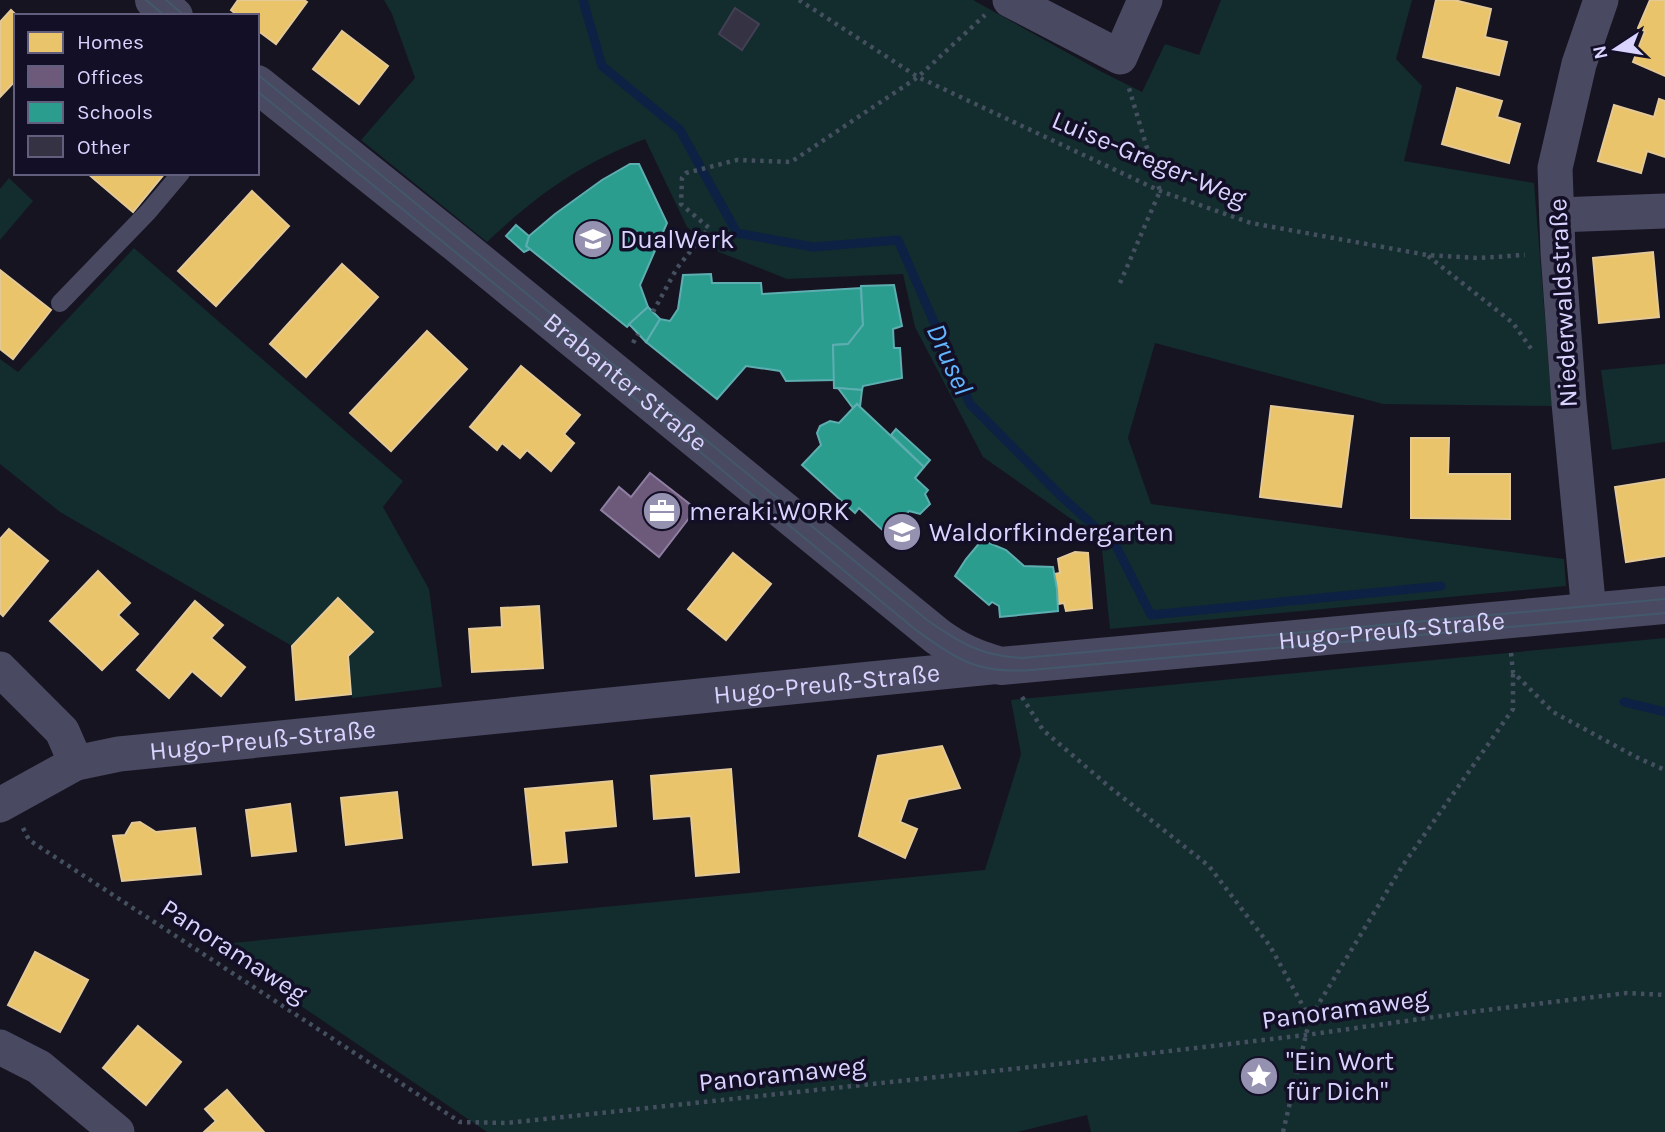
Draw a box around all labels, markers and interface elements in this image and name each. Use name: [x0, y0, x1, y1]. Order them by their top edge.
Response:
legend: [14, 14, 259, 175]
north arrow: [1581, 14, 1651, 84]
text: Homes: [77, 30, 144, 54]
text: N: [1588, 43, 1613, 61]
text: Offices: [77, 65, 144, 89]
text: Schools: [77, 100, 153, 124]
street label: Luise-Greger-Weg: [1047, 104, 1251, 214]
text: Other: [77, 135, 130, 159]
street label: Niederwaldstraße: [1542, 198, 1584, 408]
school or university icon: DualWerk: [572, 218, 614, 260]
place label: DualWerk: [620, 224, 734, 255]
street label: Brabanter Straße: [538, 306, 714, 458]
water label: Drusel: [920, 318, 980, 400]
office icon: meraki.WORK: [641, 490, 683, 532]
place label: meraki.WORK: [689, 496, 849, 527]
school or university icon: Waldorfkindergarten: [881, 511, 923, 553]
place label: Waldorfkindergarten: [929, 517, 1174, 548]
street label: Hugo-Preuß-Straße: [1277, 604, 1506, 656]
street label: Hugo-Preuß-Straße: [712, 657, 941, 710]
street label: Hugo-Preuß-Straße: [148, 713, 377, 766]
street label: Panoramaweg: [155, 892, 313, 1010]
street label: Panoramaweg: [1260, 982, 1431, 1036]
place label: "Ein Wort für Dich": [1286, 1046, 1394, 1107]
street label: Panoramaweg: [697, 1050, 867, 1098]
place icon: "Ein Wort für Dich": [1238, 1055, 1280, 1097]

